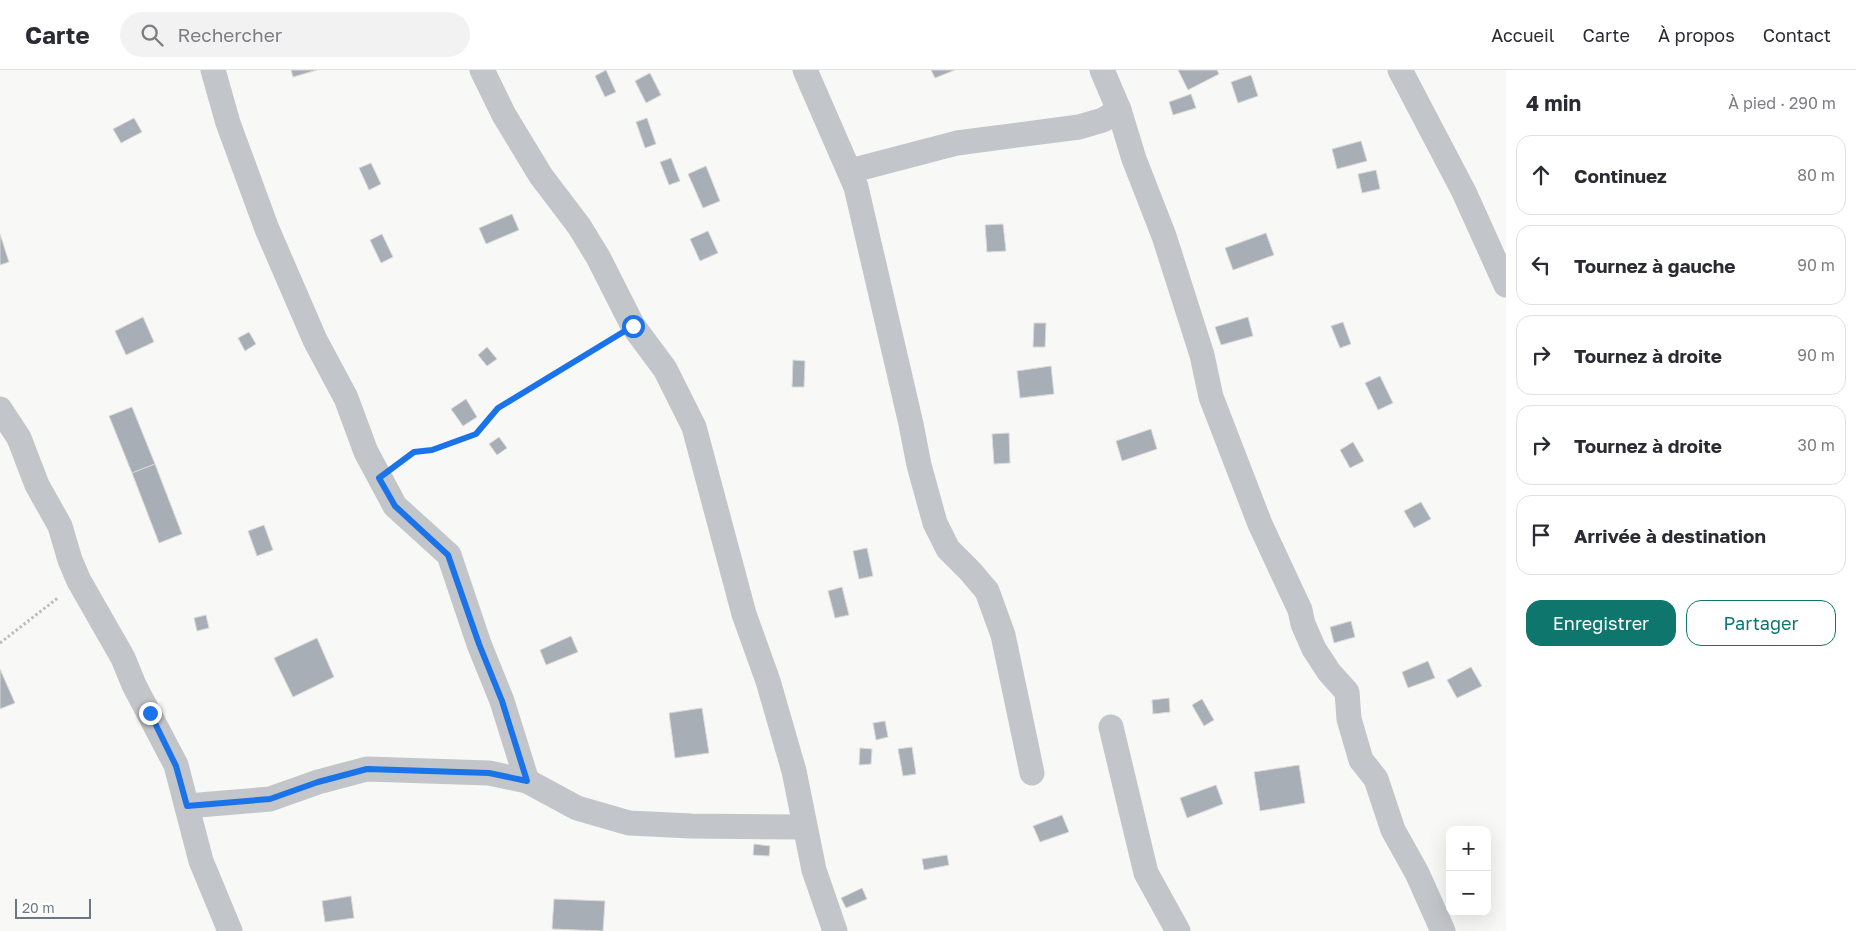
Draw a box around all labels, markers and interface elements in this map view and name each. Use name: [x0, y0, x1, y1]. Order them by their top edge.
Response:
search box: [120, 12, 470, 57]
text: Carte: [25, 20, 90, 49]
icon: search: [138, 21, 166, 49]
text: Rechercher: [178, 23, 282, 46]
text: Accueil: [1491, 24, 1555, 46]
text: Carte: [1583, 24, 1630, 46]
text: À propos: [1658, 24, 1735, 46]
text: Contact: [1763, 24, 1831, 46]
text: 4 min: [1526, 90, 1581, 116]
text: À pied · 290 m: [1728, 93, 1836, 113]
icon: ahead: [1527, 161, 1555, 189]
text: Continuez: [1574, 164, 1667, 187]
text: 80 m: [1797, 165, 1835, 185]
icon: left: [1527, 251, 1555, 279]
text: Tournez à gauche: [1574, 254, 1735, 277]
text: 90 m: [1797, 255, 1835, 275]
route start: [622, 315, 645, 338]
icon: right: [1527, 341, 1555, 369]
text: Tournez à droite: [1574, 344, 1722, 367]
text: 90 m: [1797, 345, 1835, 365]
icon: right: [1527, 431, 1555, 459]
text: Tournez à droite: [1574, 434, 1722, 457]
text: 30 m: [1798, 435, 1835, 455]
icon: arrive: [1527, 521, 1555, 549]
text: Arrivée à destination: [1574, 524, 1766, 547]
button: Enregistrer: [1526, 600, 1676, 646]
button: Partager: [1686, 600, 1836, 646]
route end: [139, 702, 162, 725]
map controls: [1446, 826, 1491, 916]
button: +: [1446, 826, 1491, 871]
button: −: [1446, 871, 1491, 916]
scale bar: [15, 896, 91, 919]
text: 20 m: [22, 899, 55, 916]

